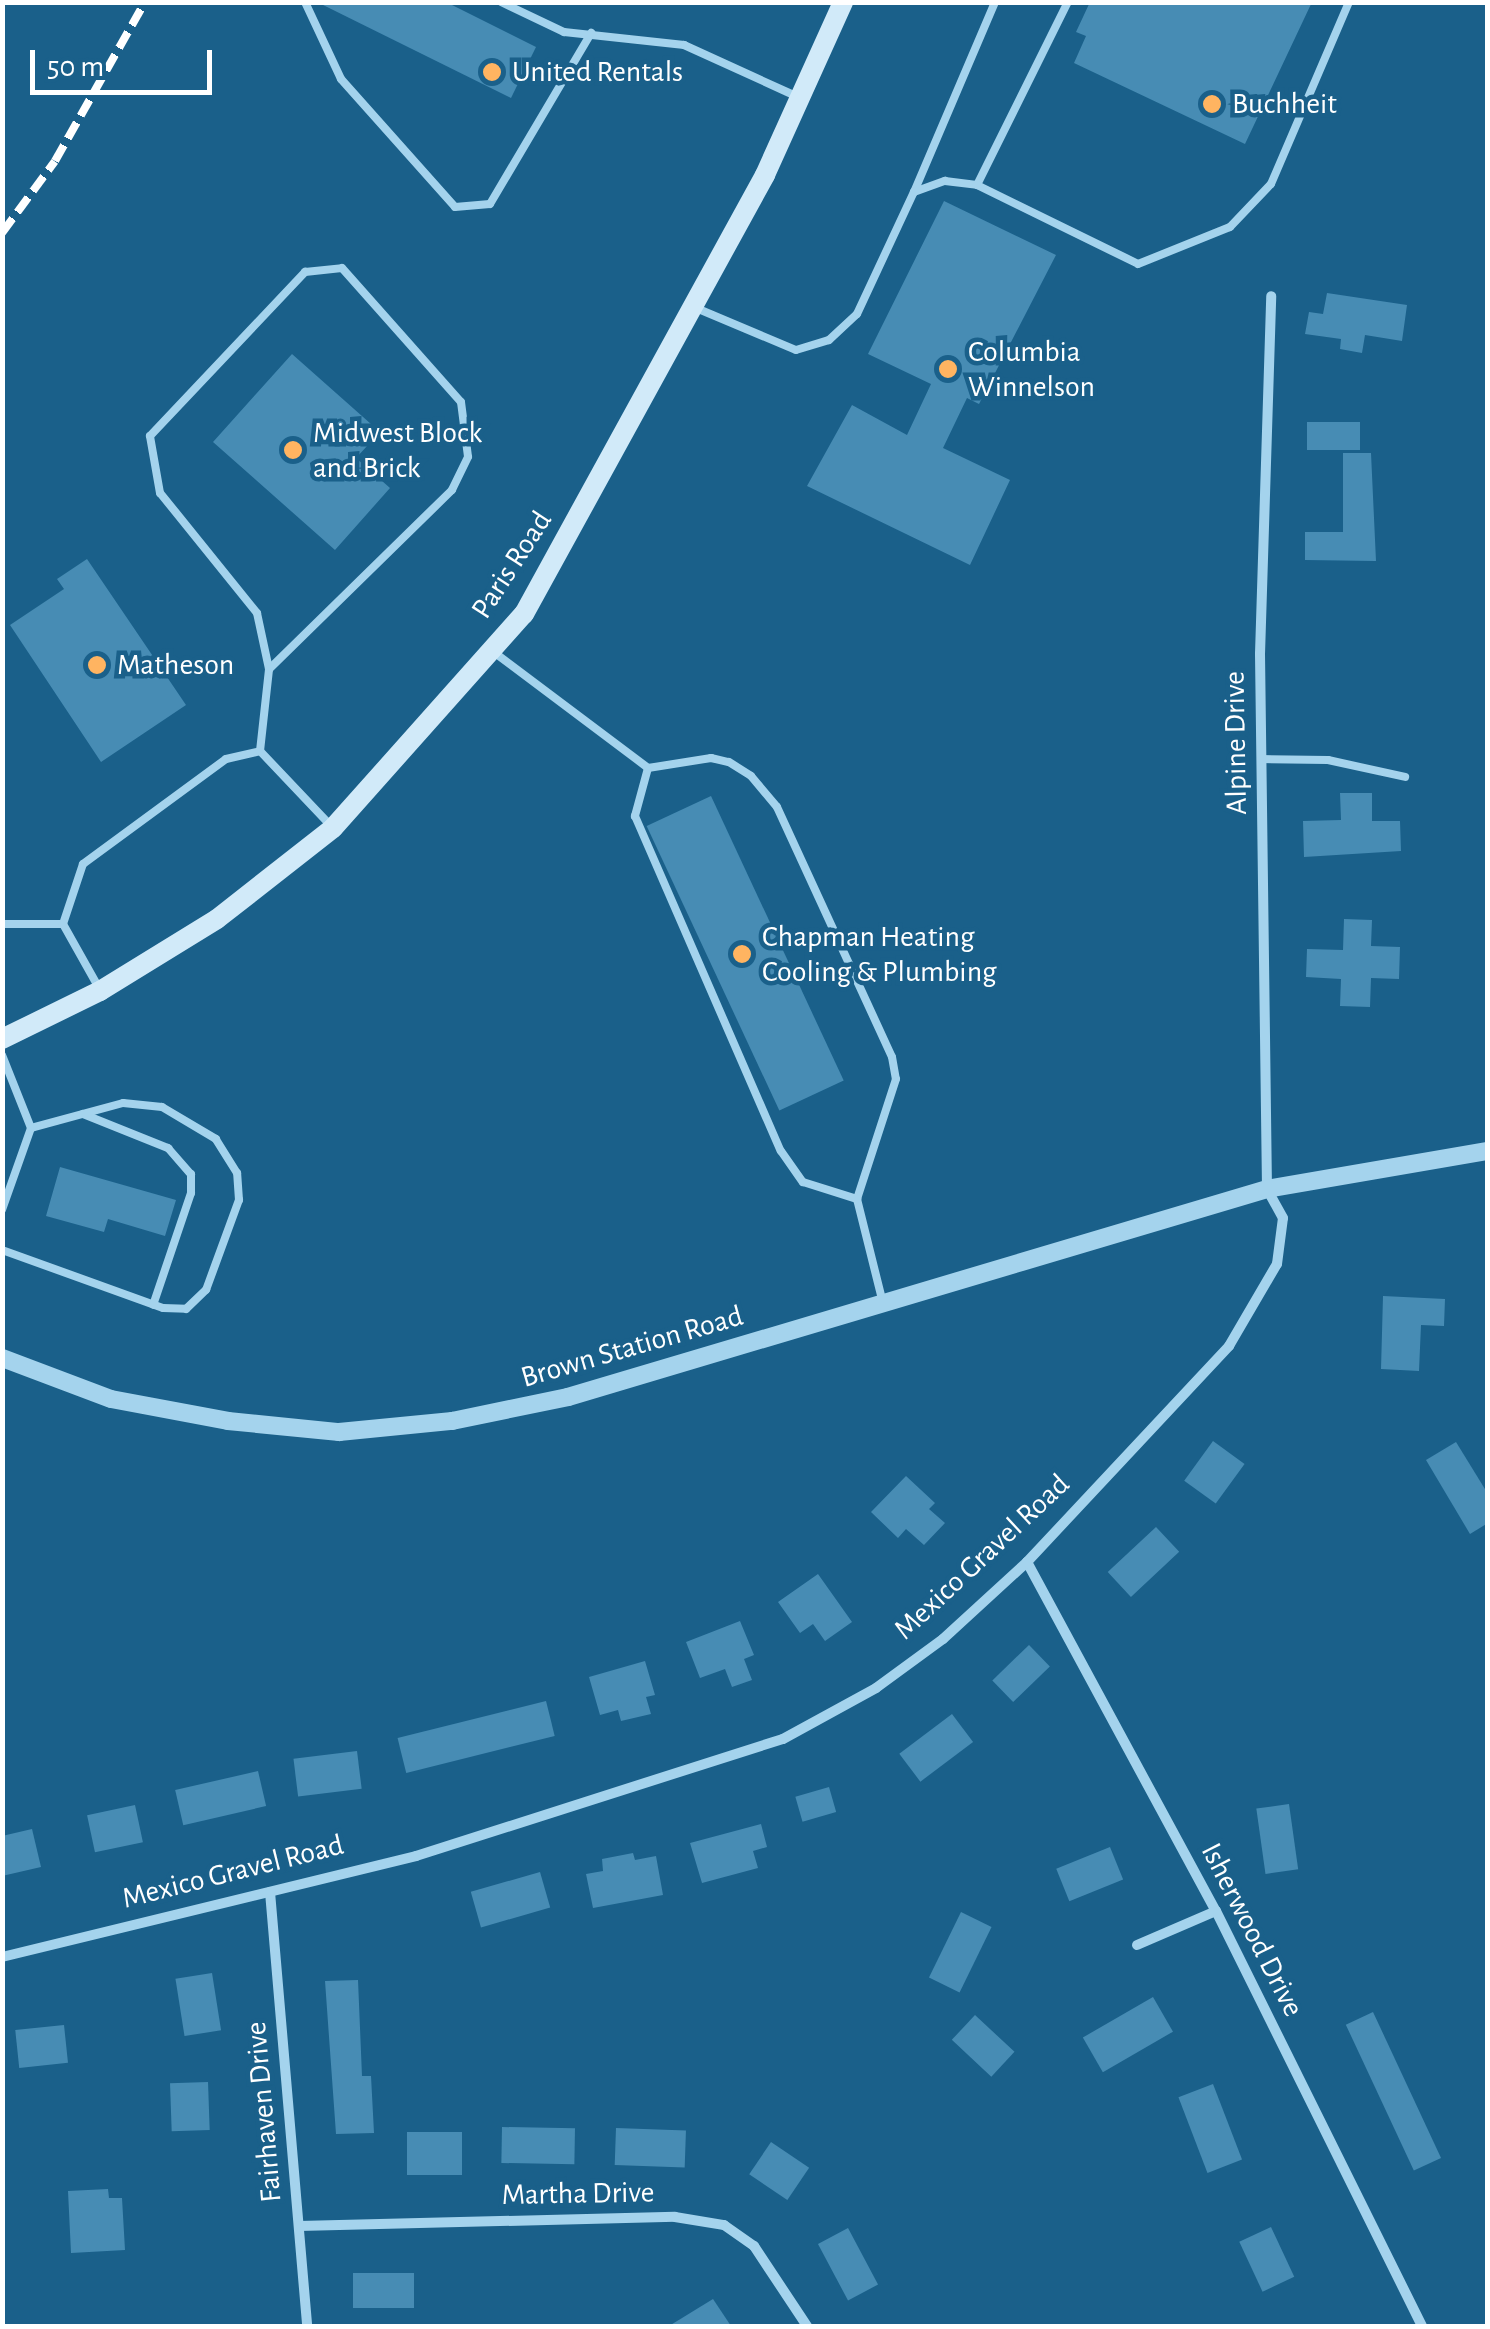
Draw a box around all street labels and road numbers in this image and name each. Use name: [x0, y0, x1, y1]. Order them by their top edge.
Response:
street label: Paris Road: [464, 504, 560, 626]
street label: Alpine Drive: [1217, 671, 1255, 815]
street label: Brown Station Road: [517, 1298, 747, 1396]
street label: Mexico Gravel Road: [887, 1466, 1077, 1648]
street label: Mexico Gravel Road: [119, 1827, 347, 1917]
street label: Isherwood Drive: [1193, 1837, 1311, 2023]
street label: Fairhaven Drive: [238, 2020, 290, 2204]
street label: Martha Drive: [501, 2175, 655, 2213]

